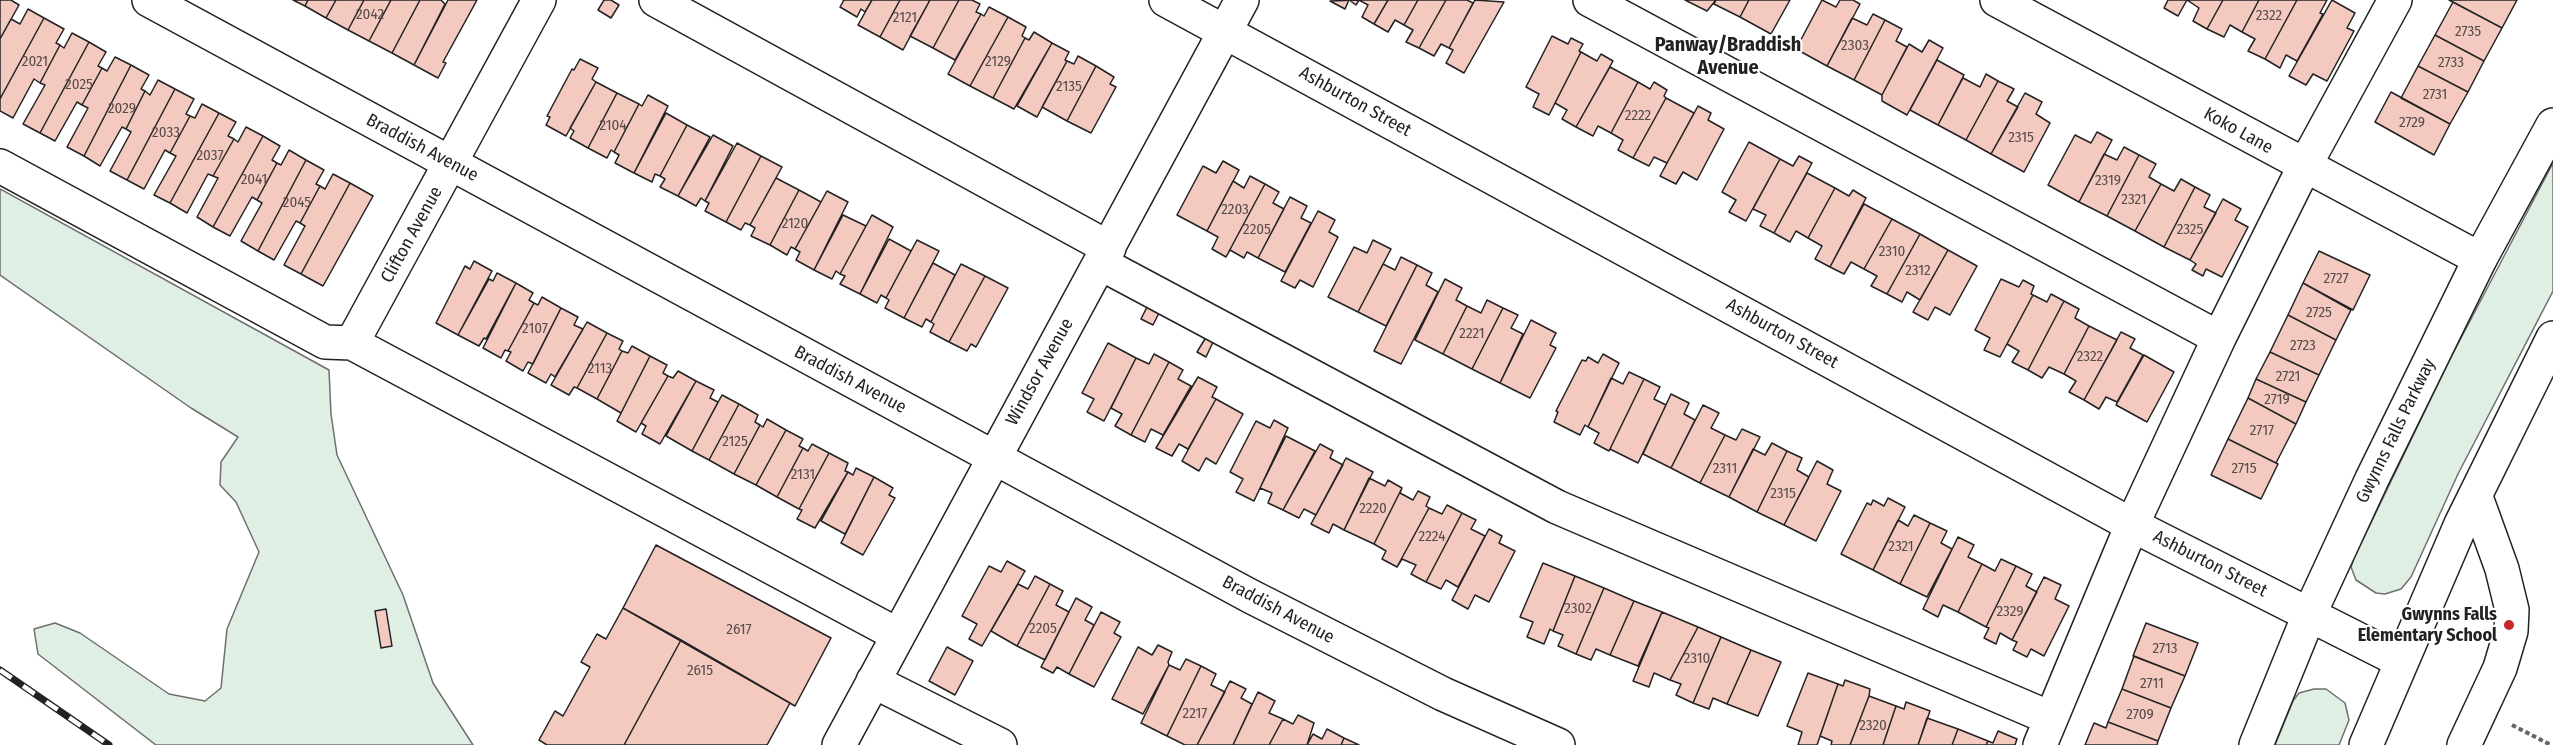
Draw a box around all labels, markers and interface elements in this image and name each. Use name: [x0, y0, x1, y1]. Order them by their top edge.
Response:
house number: 2042: [356, 6, 384, 24]
house number: 2322: [2256, 7, 2282, 25]
house number: 2121: [893, 9, 917, 27]
house number: 2735: [2455, 23, 2481, 41]
district label: Panway/Braddish Avenue: [1655, 33, 1801, 80]
house number: 2303: [1841, 37, 1869, 55]
house number: 2021: [22, 53, 48, 71]
house number: 2129: [985, 53, 1011, 71]
house number: 2733: [2438, 54, 2464, 72]
street label: Ashburton Street: [1295, 62, 1415, 142]
house number: 2025: [65, 76, 93, 94]
house number: 2135: [1056, 78, 1082, 96]
house number: 2731: [2423, 86, 2447, 104]
house number: 2029: [108, 100, 136, 118]
street label: Koko Lane: [2200, 103, 2276, 159]
house number: 2222: [1625, 107, 1651, 125]
street label: Braddish Avenue: [362, 109, 482, 187]
house number: 2729: [2399, 114, 2425, 132]
house number: 2104: [599, 117, 627, 135]
house number: 2033: [152, 124, 180, 142]
house number: 2315: [2008, 129, 2034, 147]
house number: 2037: [196, 147, 224, 165]
house number: 2041: [241, 171, 267, 189]
house number: 2319: [2095, 172, 2121, 190]
street label: Clifton Avenue: [377, 183, 447, 287]
house number: 2321: [2121, 191, 2147, 209]
house number: 2045: [283, 194, 311, 212]
house number: 2203: [1221, 201, 1249, 219]
house number: 2120: [782, 215, 808, 233]
house number: 2205: [1243, 221, 1271, 239]
house number: 2325: [2177, 221, 2203, 239]
house number: 2310: [1879, 243, 1905, 261]
house number: 2312: [1905, 262, 1931, 280]
house number: 2727: [2323, 270, 2349, 288]
street label: Ashburton Street: [1722, 294, 1842, 374]
house number: 2725: [2306, 304, 2332, 322]
street label: Windsor Avenue: [1002, 315, 1078, 429]
house number: 2107: [522, 320, 548, 338]
house number: 2221: [1459, 325, 1485, 343]
house number: 2723: [2290, 337, 2316, 355]
street label: Braddish Avenue: [790, 341, 910, 419]
house number: 2322: [2077, 348, 2103, 366]
street label: Gwynns Falls Parkway: [2352, 355, 2440, 507]
house number: 2113: [588, 360, 612, 378]
house number: 2721: [2276, 368, 2300, 386]
house number: 2719: [2264, 391, 2290, 409]
house number: 2717: [2250, 422, 2274, 440]
house number: 2125: [722, 433, 748, 451]
house number: 2311: [1713, 460, 1737, 478]
house number: 2715: [2231, 460, 2257, 478]
house number: 2131: [791, 466, 815, 484]
house number: 2315: [1770, 485, 1796, 503]
house number: 2220: [1359, 500, 1387, 518]
street label: Ashburton Street: [2149, 526, 2271, 602]
house number: 2224: [1419, 528, 1445, 546]
house number: 2321: [1888, 538, 1914, 556]
street label: Braddish Avenue: [1218, 571, 1338, 649]
house number: 2302: [1564, 600, 1592, 618]
house number: 2329: [1996, 603, 2024, 621]
place label: Gwynns Falls Elementary School: [2358, 604, 2497, 646]
marker: Gwynns Falls Elementary School: [2502, 618, 2516, 632]
house number: 2205: [1029, 620, 1057, 638]
house number: 2617: [726, 621, 752, 639]
house number: 2713: [2152, 640, 2178, 658]
house number: 2310: [1684, 650, 1710, 668]
house number: 2615: [687, 662, 713, 680]
house number: 2711: [2140, 675, 2164, 693]
house number: 2217: [1183, 705, 1207, 723]
house number: 2709: [2126, 706, 2154, 724]
house number: 2320: [1859, 717, 1887, 735]

